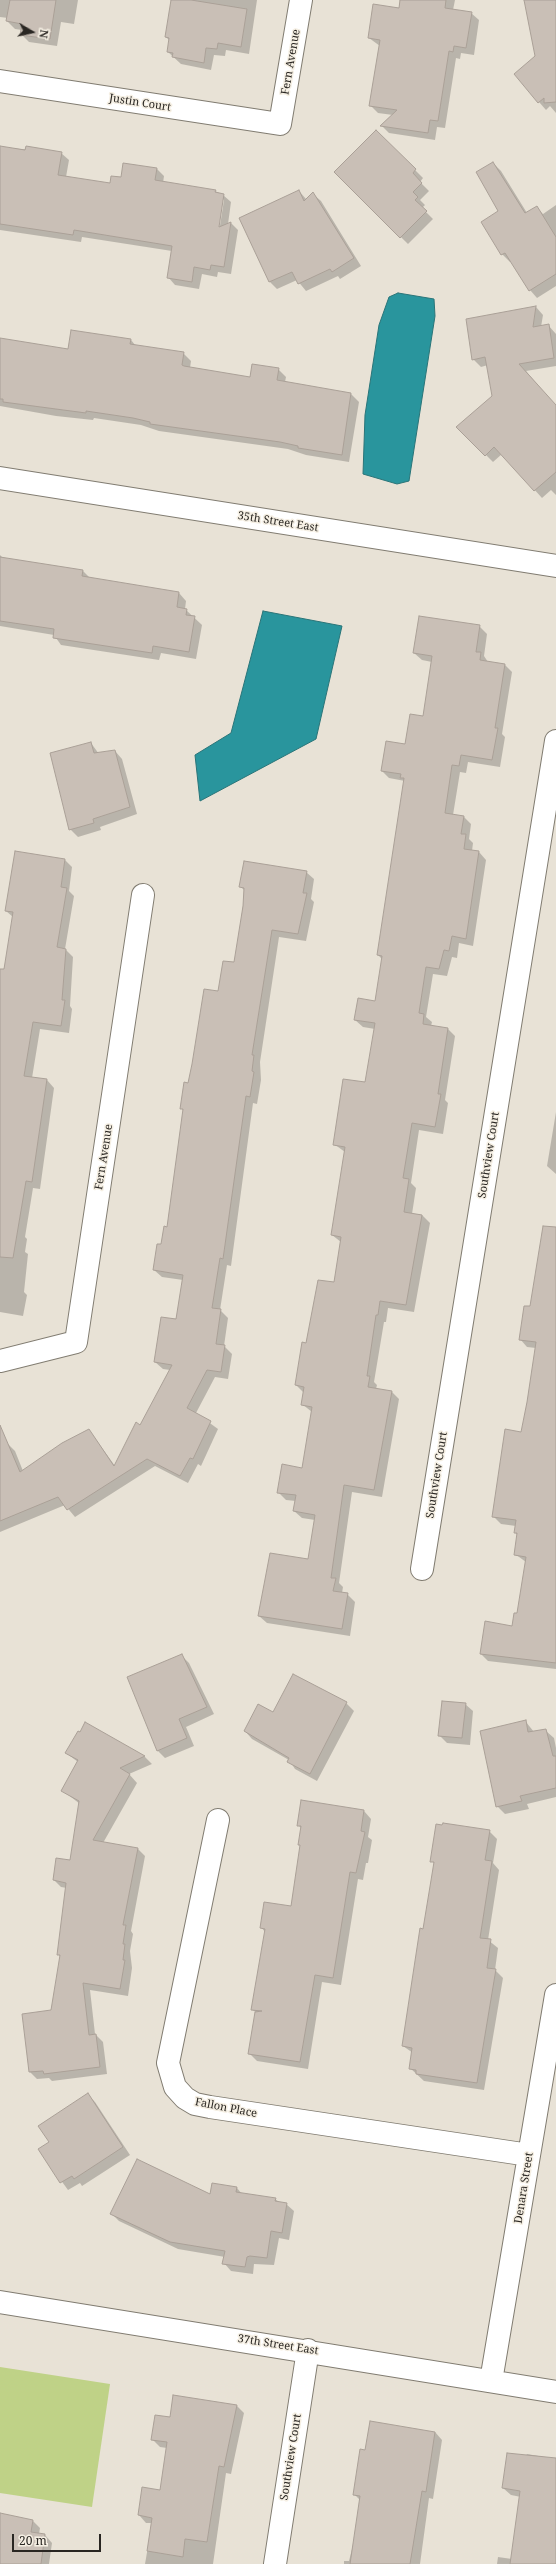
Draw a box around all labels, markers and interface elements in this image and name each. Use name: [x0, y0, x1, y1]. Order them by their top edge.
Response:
north arrow: [12, 12, 52, 52]
text: N: [36, 28, 52, 39]
street label: Fern Avenue: [279, 28, 303, 96]
street label: Justin Court: [108, 92, 172, 114]
street label: 35th Street East: [237, 509, 319, 535]
street label: Southview Court: [476, 1111, 502, 1199]
street label: Fern Avenue: [92, 1123, 116, 1191]
street label: Southview Court: [424, 1431, 450, 1519]
street label: Fallon Place: [194, 2096, 258, 2120]
street label: Denara Street: [512, 2151, 536, 2225]
street label: 37th Street East: [237, 2332, 319, 2358]
street label: Southview Court: [278, 2413, 304, 2501]
scale bar: [14, 2526, 103, 2552]
text: 20 m: [19, 2532, 47, 2549]

